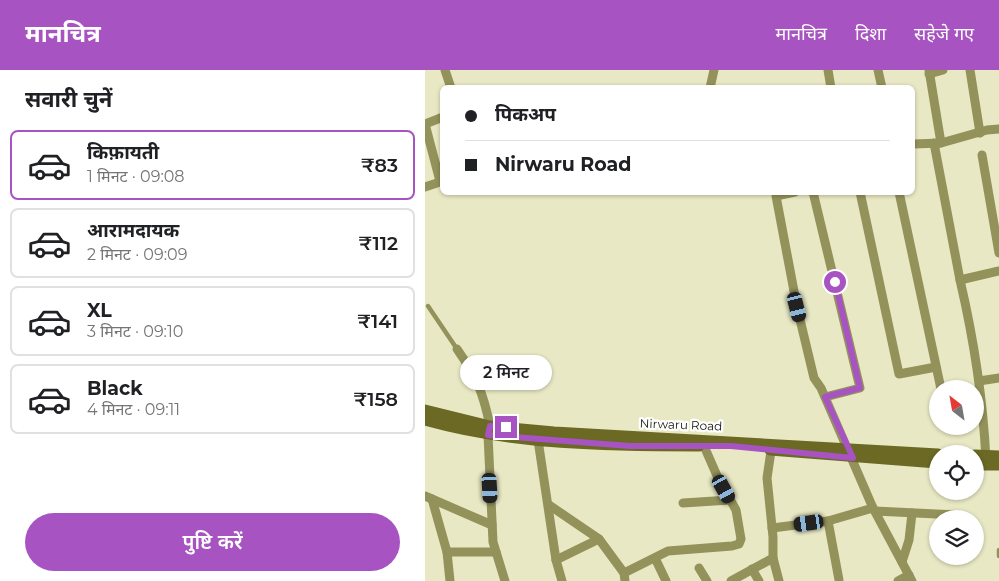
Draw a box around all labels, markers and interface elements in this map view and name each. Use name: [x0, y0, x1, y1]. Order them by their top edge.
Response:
text: मानचित्र: [25, 19, 101, 48]
text: मानचित्र: [776, 23, 827, 45]
text: दिशा: [855, 23, 886, 45]
text: सहेजे गए: [914, 23, 974, 45]
text: सवारी चुनें: [25, 86, 112, 113]
text: पिकअप: [495, 103, 556, 126]
text: किफ़ायती: [87, 141, 159, 164]
icon: car: [27, 143, 72, 188]
text: Nirwaru Road: [495, 153, 631, 176]
text: ₹83: [361, 154, 398, 177]
text: 1 मिनट · 09:08: [87, 167, 185, 186]
text: आरामदायक: [87, 219, 179, 242]
icon: car: [27, 221, 72, 266]
text: ₹112: [359, 232, 398, 255]
text: 2 मिनट · 09:09: [87, 245, 187, 264]
route start: [824, 271, 846, 293]
car: [786, 291, 807, 323]
icon: car: [27, 299, 72, 344]
text: XL: [87, 299, 112, 322]
text: ₹141: [357, 310, 398, 333]
text: 3 मिनट · 09:10: [87, 322, 183, 341]
callout: 2 मिनट: [460, 354, 552, 390]
text: 2 मिनट: [483, 363, 529, 382]
icon: car: [27, 377, 72, 422]
text: Black: [87, 377, 143, 400]
north arrow: [929, 380, 984, 435]
map controls: [929, 380, 984, 565]
text: ₹158: [353, 388, 398, 411]
text: 4 मिनट · 09:11: [87, 400, 180, 419]
route end: [495, 416, 517, 438]
street label: Nirwaru Road: [639, 416, 723, 433]
button: locate: [929, 445, 984, 500]
car: [710, 472, 737, 506]
car: [481, 473, 498, 503]
button: layers: [929, 510, 984, 565]
button: पुष्टि करें: [25, 513, 400, 571]
car: [793, 513, 824, 533]

